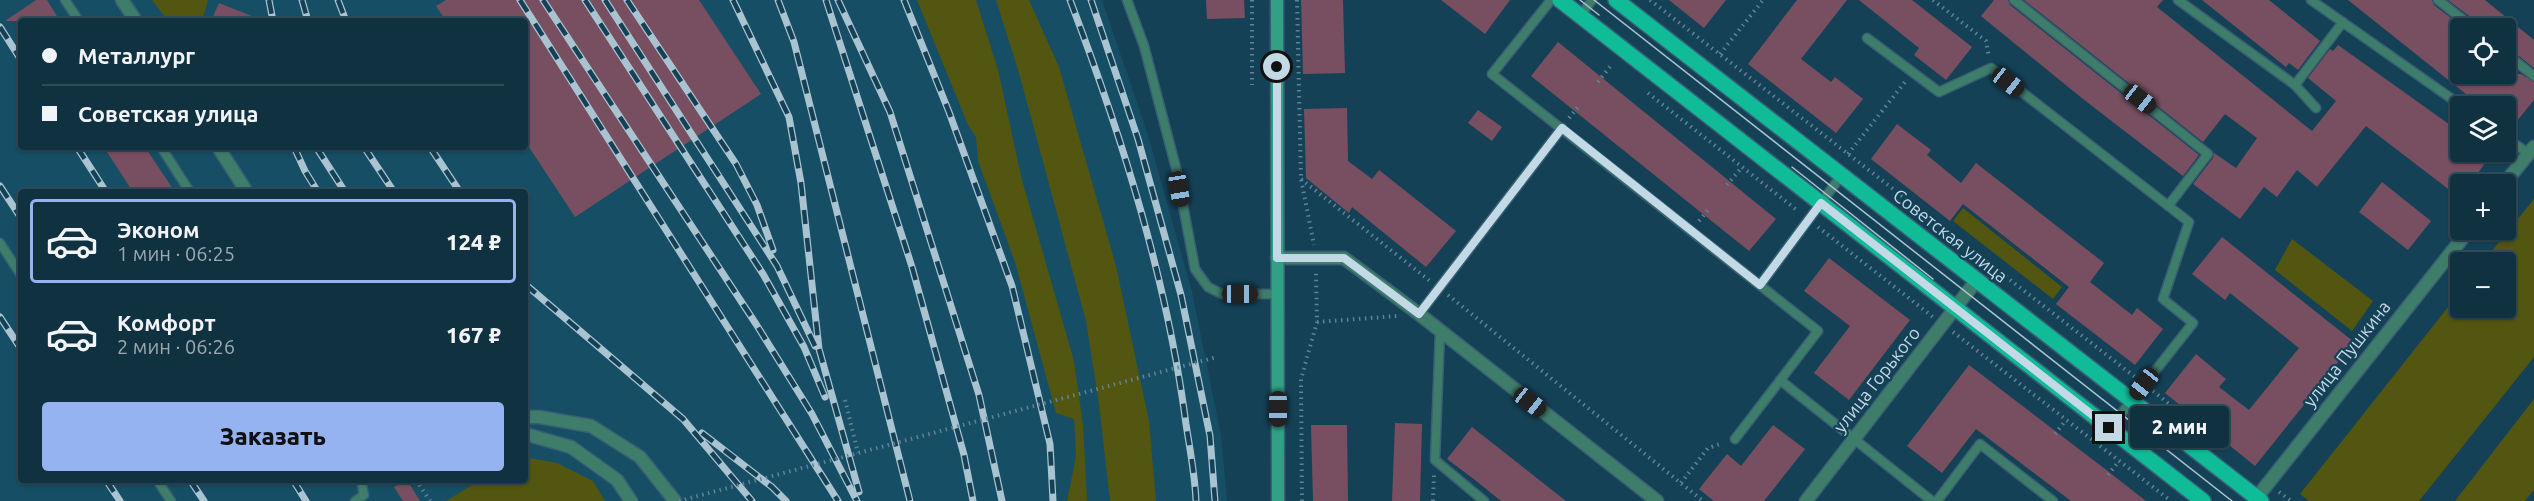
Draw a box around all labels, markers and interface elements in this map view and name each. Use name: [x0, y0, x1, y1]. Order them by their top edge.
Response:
map controls: [2450, 18, 2516, 318]
button: locate: [2450, 18, 2516, 84]
text: Металлург: [78, 43, 195, 68]
route start: [1263, 53, 1290, 80]
car: [1988, 64, 2028, 100]
car: [2120, 81, 2160, 117]
button: layers: [2450, 96, 2516, 162]
text: Советская улица: [78, 101, 259, 126]
car: [1167, 170, 1191, 208]
button: +: [2450, 174, 2516, 240]
street label: Советская улица: [1890, 184, 2012, 286]
icon: car: [45, 214, 99, 268]
text: Эконом: [117, 217, 199, 242]
text: 124 ₽: [446, 229, 501, 254]
text: 1 мин · 06:25: [117, 242, 235, 265]
button: −: [2450, 252, 2516, 318]
car: [1222, 285, 1258, 303]
street label: улица Пушкина: [2299, 296, 2394, 410]
icon: car: [45, 307, 99, 361]
text: Комфорт: [117, 310, 216, 335]
text: 167 ₽: [446, 322, 501, 347]
street label: улица Горького: [1829, 323, 1924, 436]
text: 2 мин · 06:26: [117, 335, 235, 358]
car: [2126, 364, 2162, 404]
car: [1510, 384, 1550, 420]
car: [1269, 391, 1287, 427]
button: Заказать: [42, 402, 504, 471]
callout: 2 мин: [2130, 407, 2229, 449]
route end: [2095, 414, 2122, 441]
text: 2 мин: [2152, 415, 2207, 438]

